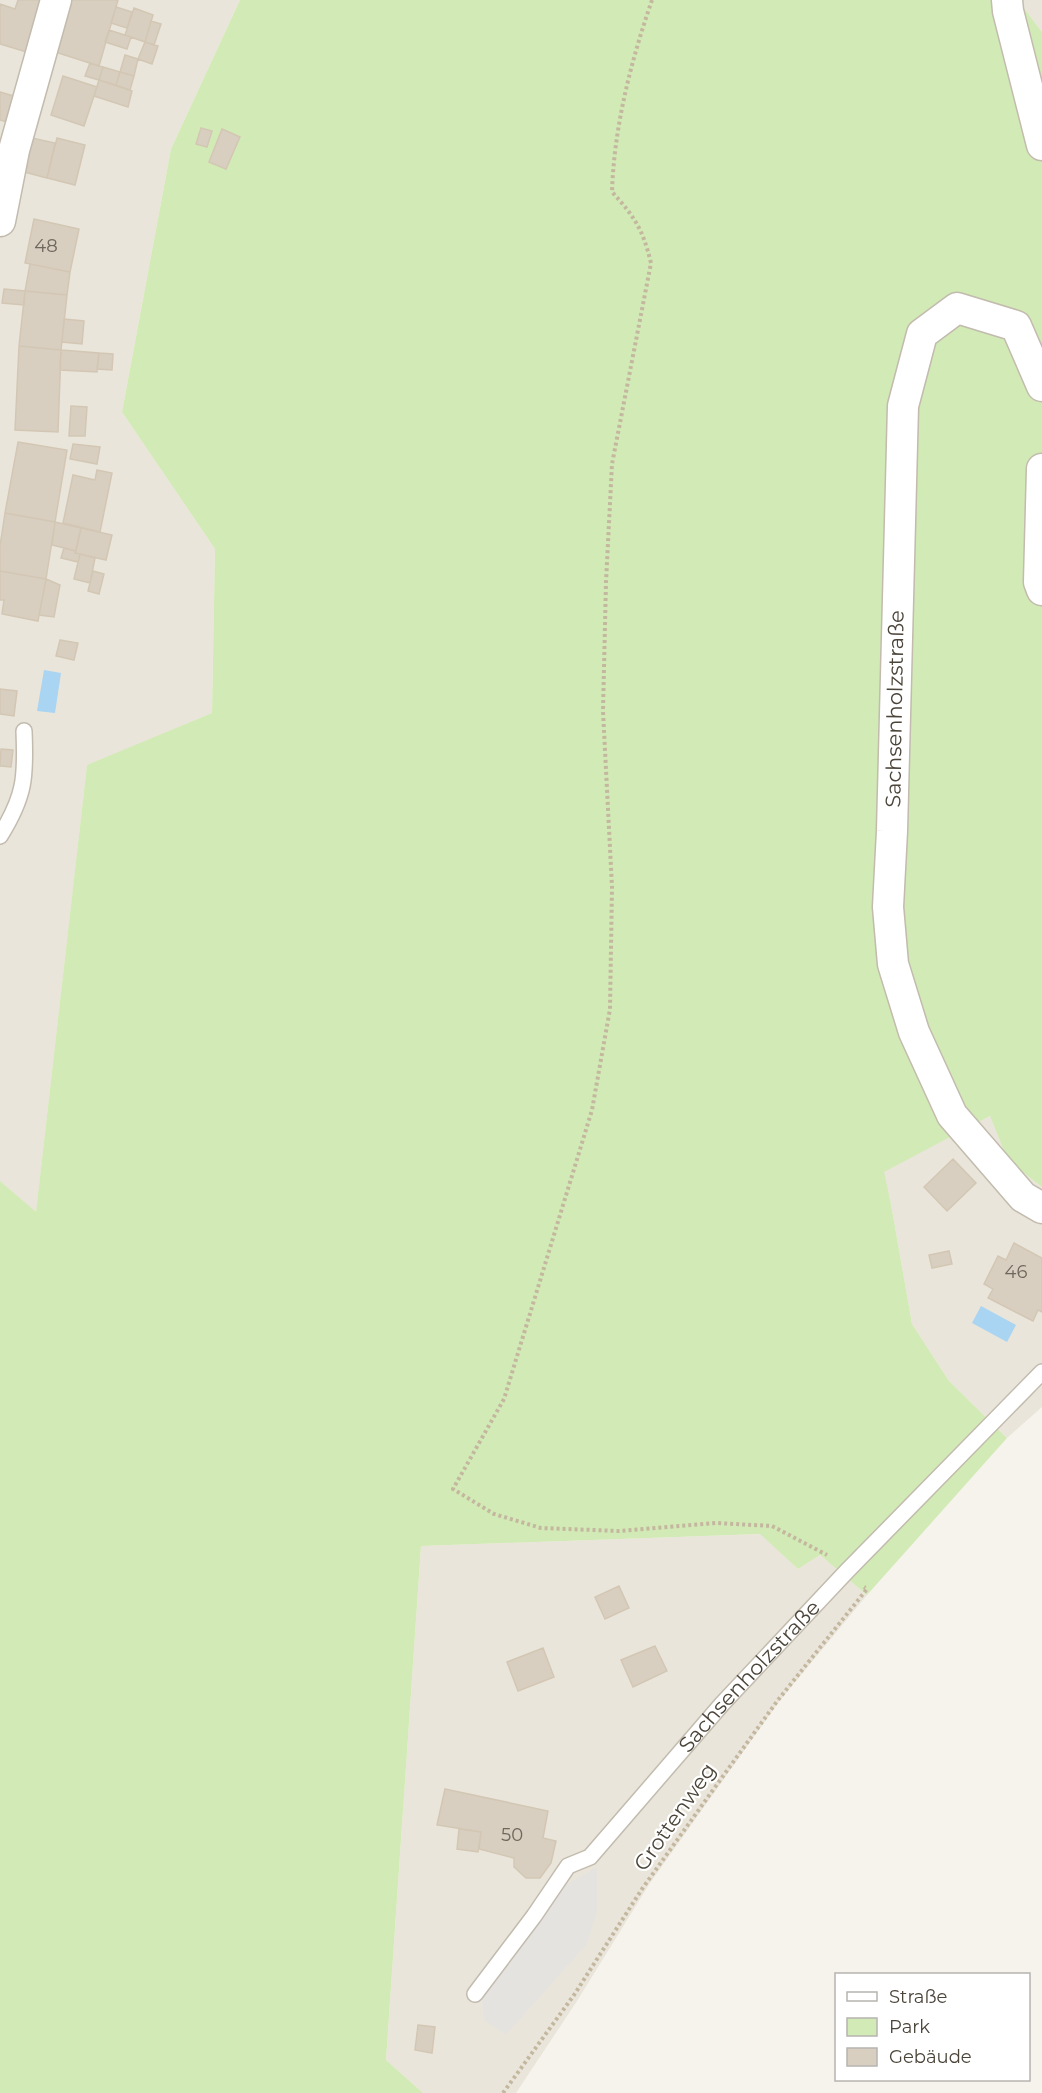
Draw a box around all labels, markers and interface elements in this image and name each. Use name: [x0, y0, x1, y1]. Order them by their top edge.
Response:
house number: 48: [34, 235, 58, 257]
street label: Sachsenholzstraße: [880, 610, 909, 808]
house number: 46: [1005, 1261, 1027, 1283]
street label: Sachsenholzstraße: [673, 1595, 825, 1757]
street label: Grottenweg: [628, 1758, 721, 1875]
house number: 50: [501, 1824, 523, 1846]
legend: [835, 1973, 1030, 2081]
text: Straße: [889, 1986, 948, 2008]
text: Park: [889, 2016, 930, 2038]
text: Gebäude: [889, 2046, 972, 2068]

